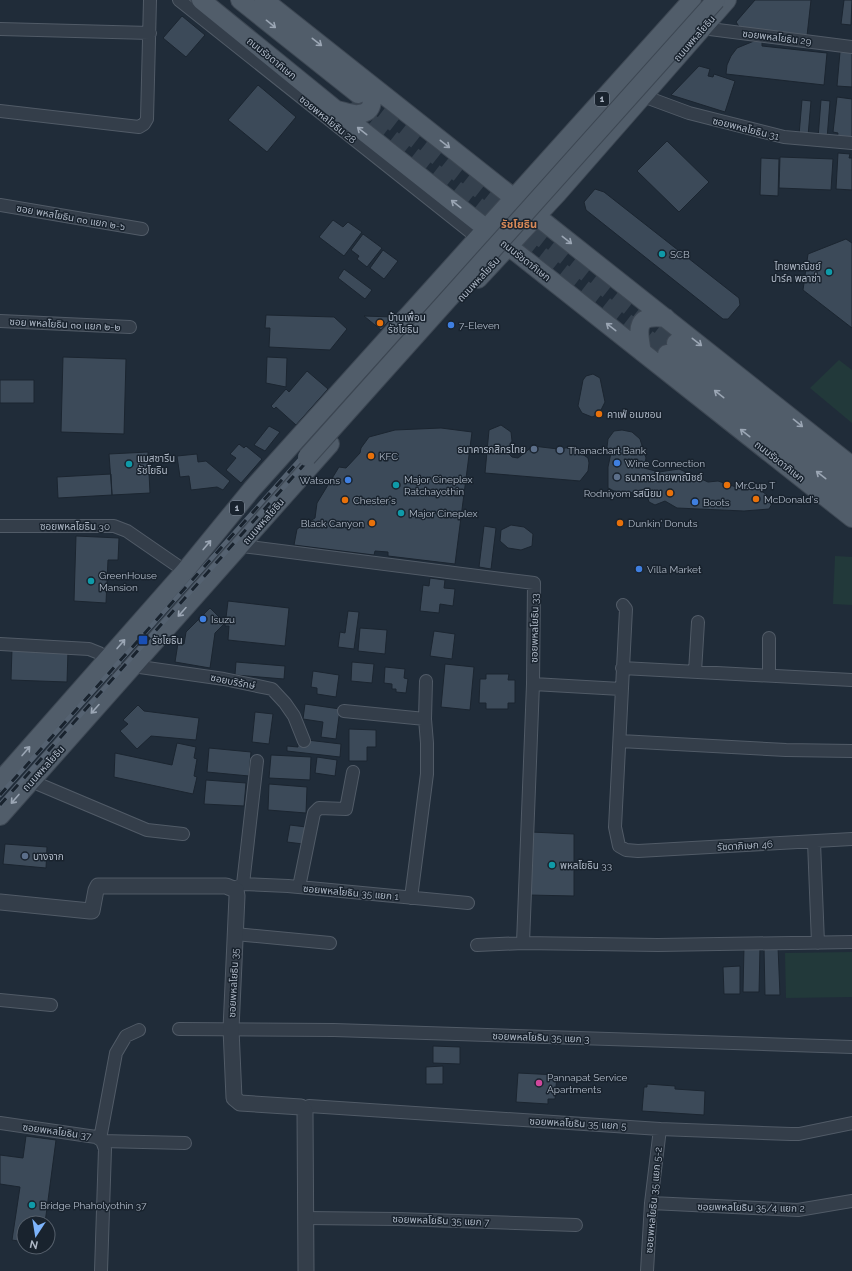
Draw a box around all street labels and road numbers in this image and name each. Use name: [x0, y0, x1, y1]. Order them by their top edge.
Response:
street label: ถนนพหลโยธิน: [671, 13, 717, 63]
street label: ซอยพหลโยธิน 29: [742, 28, 812, 47]
street label: ถนนรัชดาภิเษก: [245, 35, 299, 82]
road number: 1: [595, 92, 609, 106]
street label: ซอยพหลโยธิน 28: [297, 93, 358, 146]
street label: ซอยพหลโยธิน 31: [711, 115, 781, 142]
street label: ซอย พหลโยธิน ๓๐ แยก ๒-๖: [16, 202, 126, 232]
street label: ถนนรัชดาภิเษก: [499, 238, 553, 283]
street label: ถนนพหลโยธิน: [455, 255, 502, 304]
street label: ซอย พหลโยธิน ๓๐ แยก ๒-๒: [9, 316, 121, 333]
street label: ถนนรัชดาภิเษก: [753, 439, 807, 484]
street label: ถนนพหลโยธิน: [240, 496, 286, 546]
road number: 1: [230, 501, 244, 515]
street label: ซอยพหลโยธิน 30: [40, 521, 110, 532]
street label: ซอยพหลโยธิน 33: [528, 593, 541, 663]
street label: ซอยบริรักษ์: [210, 672, 257, 691]
street label: ถนนพหลโยธิน: [20, 743, 67, 793]
street label: รัชดาภิเษก 46: [717, 839, 773, 852]
street label: ซอยพหลโยธิน 35 แยก 1: [303, 883, 400, 902]
street label: ซอยพหลโยธิน 35: [226, 948, 241, 1018]
street label: ซอยพหลโยธิน 35 แยก 3: [492, 1030, 590, 1045]
street label: ซอยพหลโยธิน 35 แยก 5: [529, 1115, 627, 1132]
street label: ซอยพหลโยธิน 37: [22, 1121, 93, 1142]
street label: ซอยพหลโยธิน 35 แยก 5-2: [643, 1146, 664, 1254]
street label: ซอยพหลโยธิน 35/4 แยก 2: [697, 1201, 805, 1214]
street label: ซอยพหลโยธิน 35 แยก 7: [392, 1213, 490, 1228]

